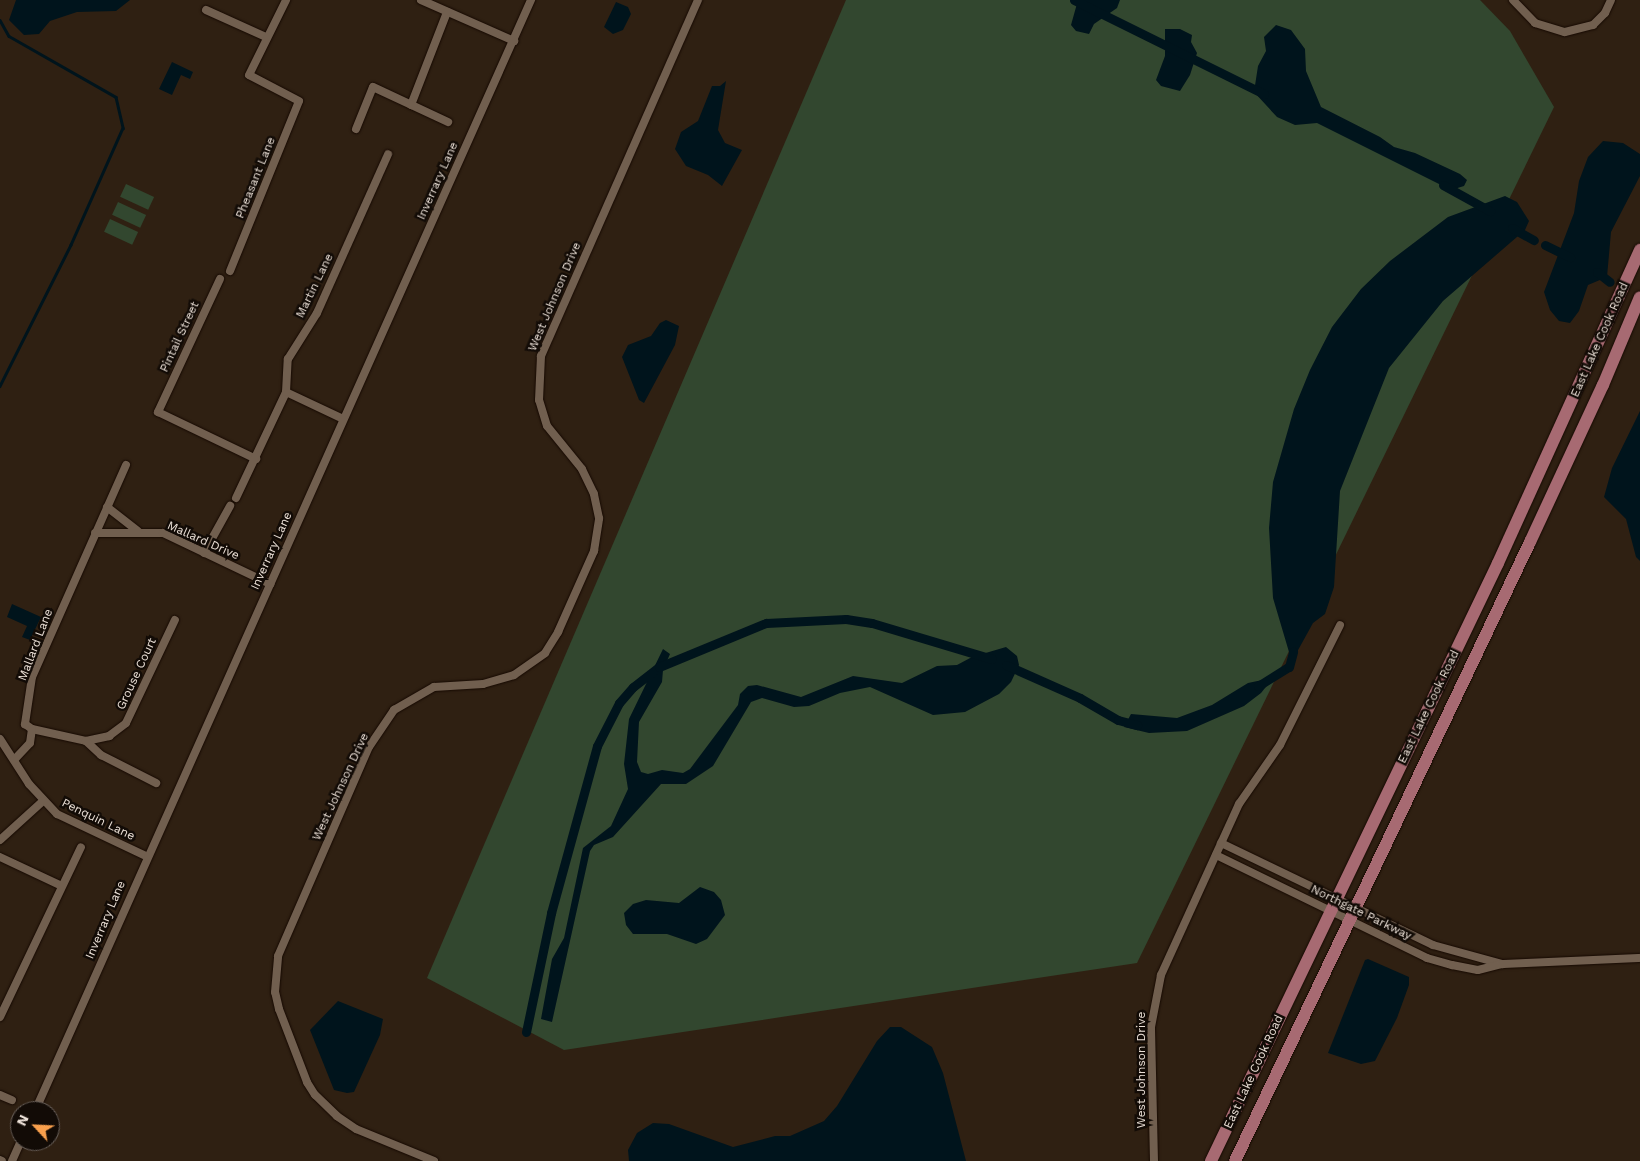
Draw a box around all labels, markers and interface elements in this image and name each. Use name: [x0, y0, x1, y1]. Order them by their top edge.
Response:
street label: Pheasant Lane: [233, 135, 279, 221]
street label: Inverrary Lane: [414, 140, 462, 222]
street label: West Johnson Drive: [525, 240, 585, 354]
street label: Martin Lane: [293, 252, 337, 320]
street label: East Lake Cook Road: [1568, 280, 1632, 400]
street label: Pintail Street: [157, 299, 203, 375]
street label: Inverrary Lane: [248, 510, 296, 592]
street label: Mallard Drive: [165, 519, 241, 563]
street label: Mallard Lane: [16, 607, 56, 683]
street label: Grouse Court: [114, 636, 160, 712]
street label: East Lake Cook Road: [1395, 648, 1463, 766]
street label: West Johnson Drive: [310, 731, 372, 843]
street label: Penquin Lane: [59, 796, 137, 844]
street label: Inverrary Lane: [83, 879, 129, 961]
street label: Northgate Parkway: [1308, 882, 1414, 944]
street label: West Johnson Drive: [1135, 1011, 1149, 1129]
street label: East Lake Cook Road: [1221, 1013, 1287, 1131]
north arrow: [10, 1101, 60, 1151]
text: N: [13, 1112, 32, 1128]

